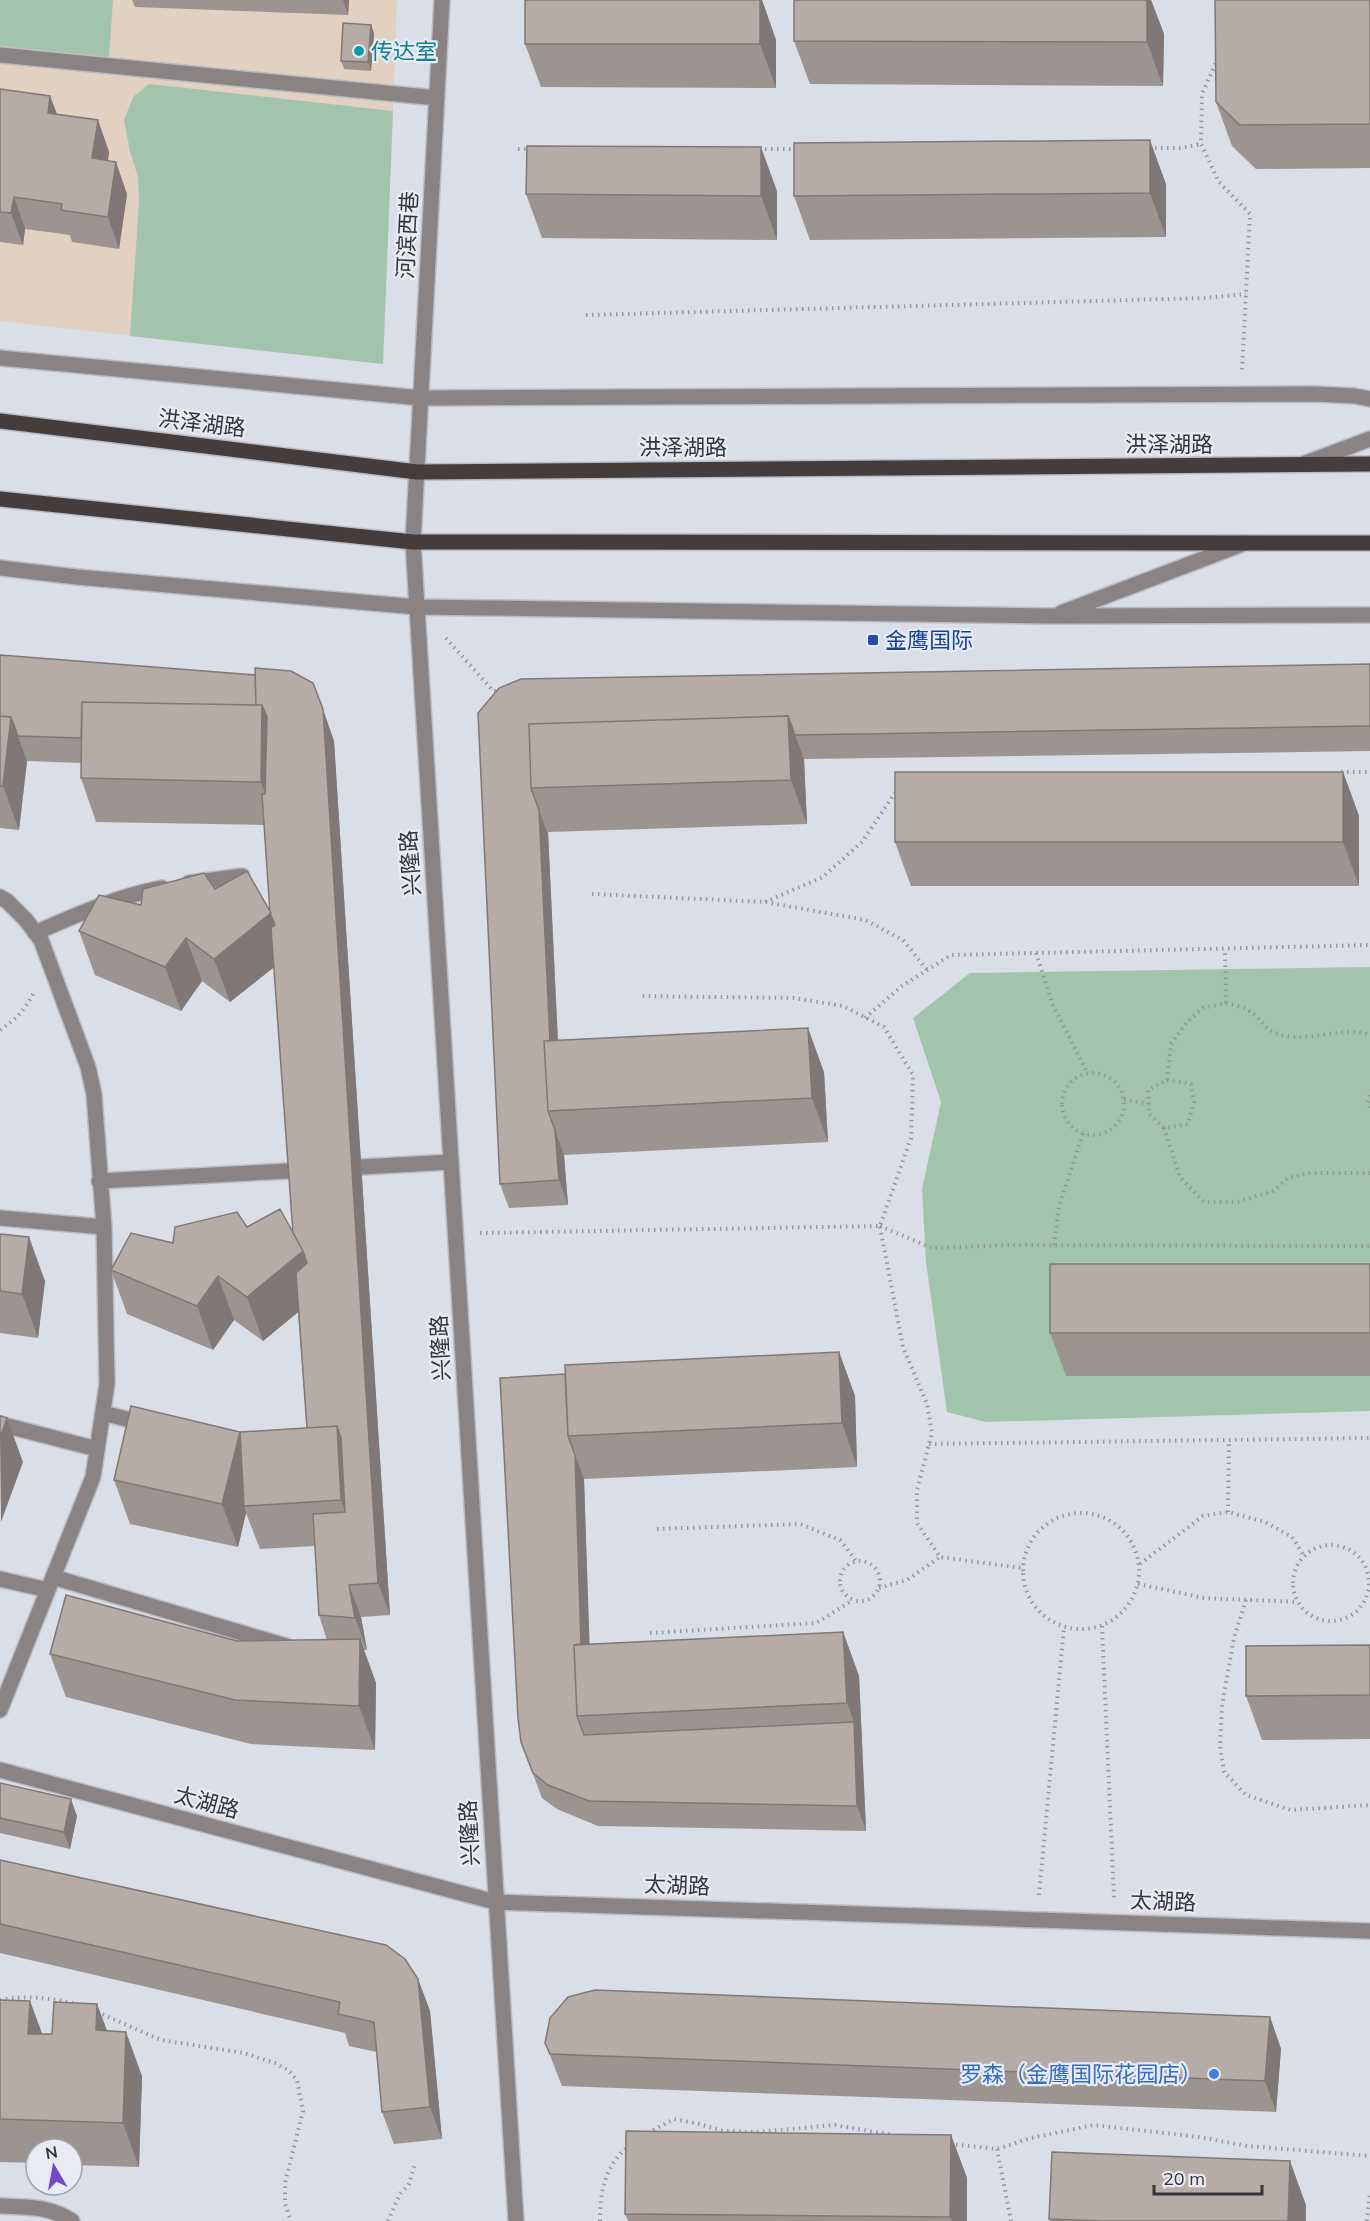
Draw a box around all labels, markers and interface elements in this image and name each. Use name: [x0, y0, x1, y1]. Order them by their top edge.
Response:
place label: 传达室: [371, 37, 437, 65]
marker: 传达室: [352, 44, 366, 58]
street label: 河滨西巷: [391, 190, 423, 280]
street label: 洪泽湖路: [157, 404, 247, 442]
street label: 洪泽湖路: [1125, 430, 1213, 458]
street label: 洪泽湖路: [639, 433, 727, 461]
place label: 金鹰国际: [885, 626, 973, 654]
marker: 金鹰国际: [866, 633, 880, 647]
street label: 兴隆路: [394, 829, 426, 897]
street label: 兴隆路: [424, 1314, 456, 1382]
street label: 太湖路: [171, 1780, 243, 1824]
street label: 兴隆路: [453, 1799, 485, 1867]
street label: 太湖路: [644, 1870, 710, 1900]
street label: 太湖路: [1130, 1886, 1196, 1916]
place label: 罗森（金鹰国际花园店）: [960, 2060, 1202, 2088]
marker: 罗森（金鹰国际花园店）: [1207, 2067, 1221, 2081]
north arrow: [24, 2137, 84, 2197]
text: N: [44, 2141, 59, 2163]
scale bar: [1154, 2158, 1262, 2196]
text: 20 m: [1163, 2167, 1205, 2190]

